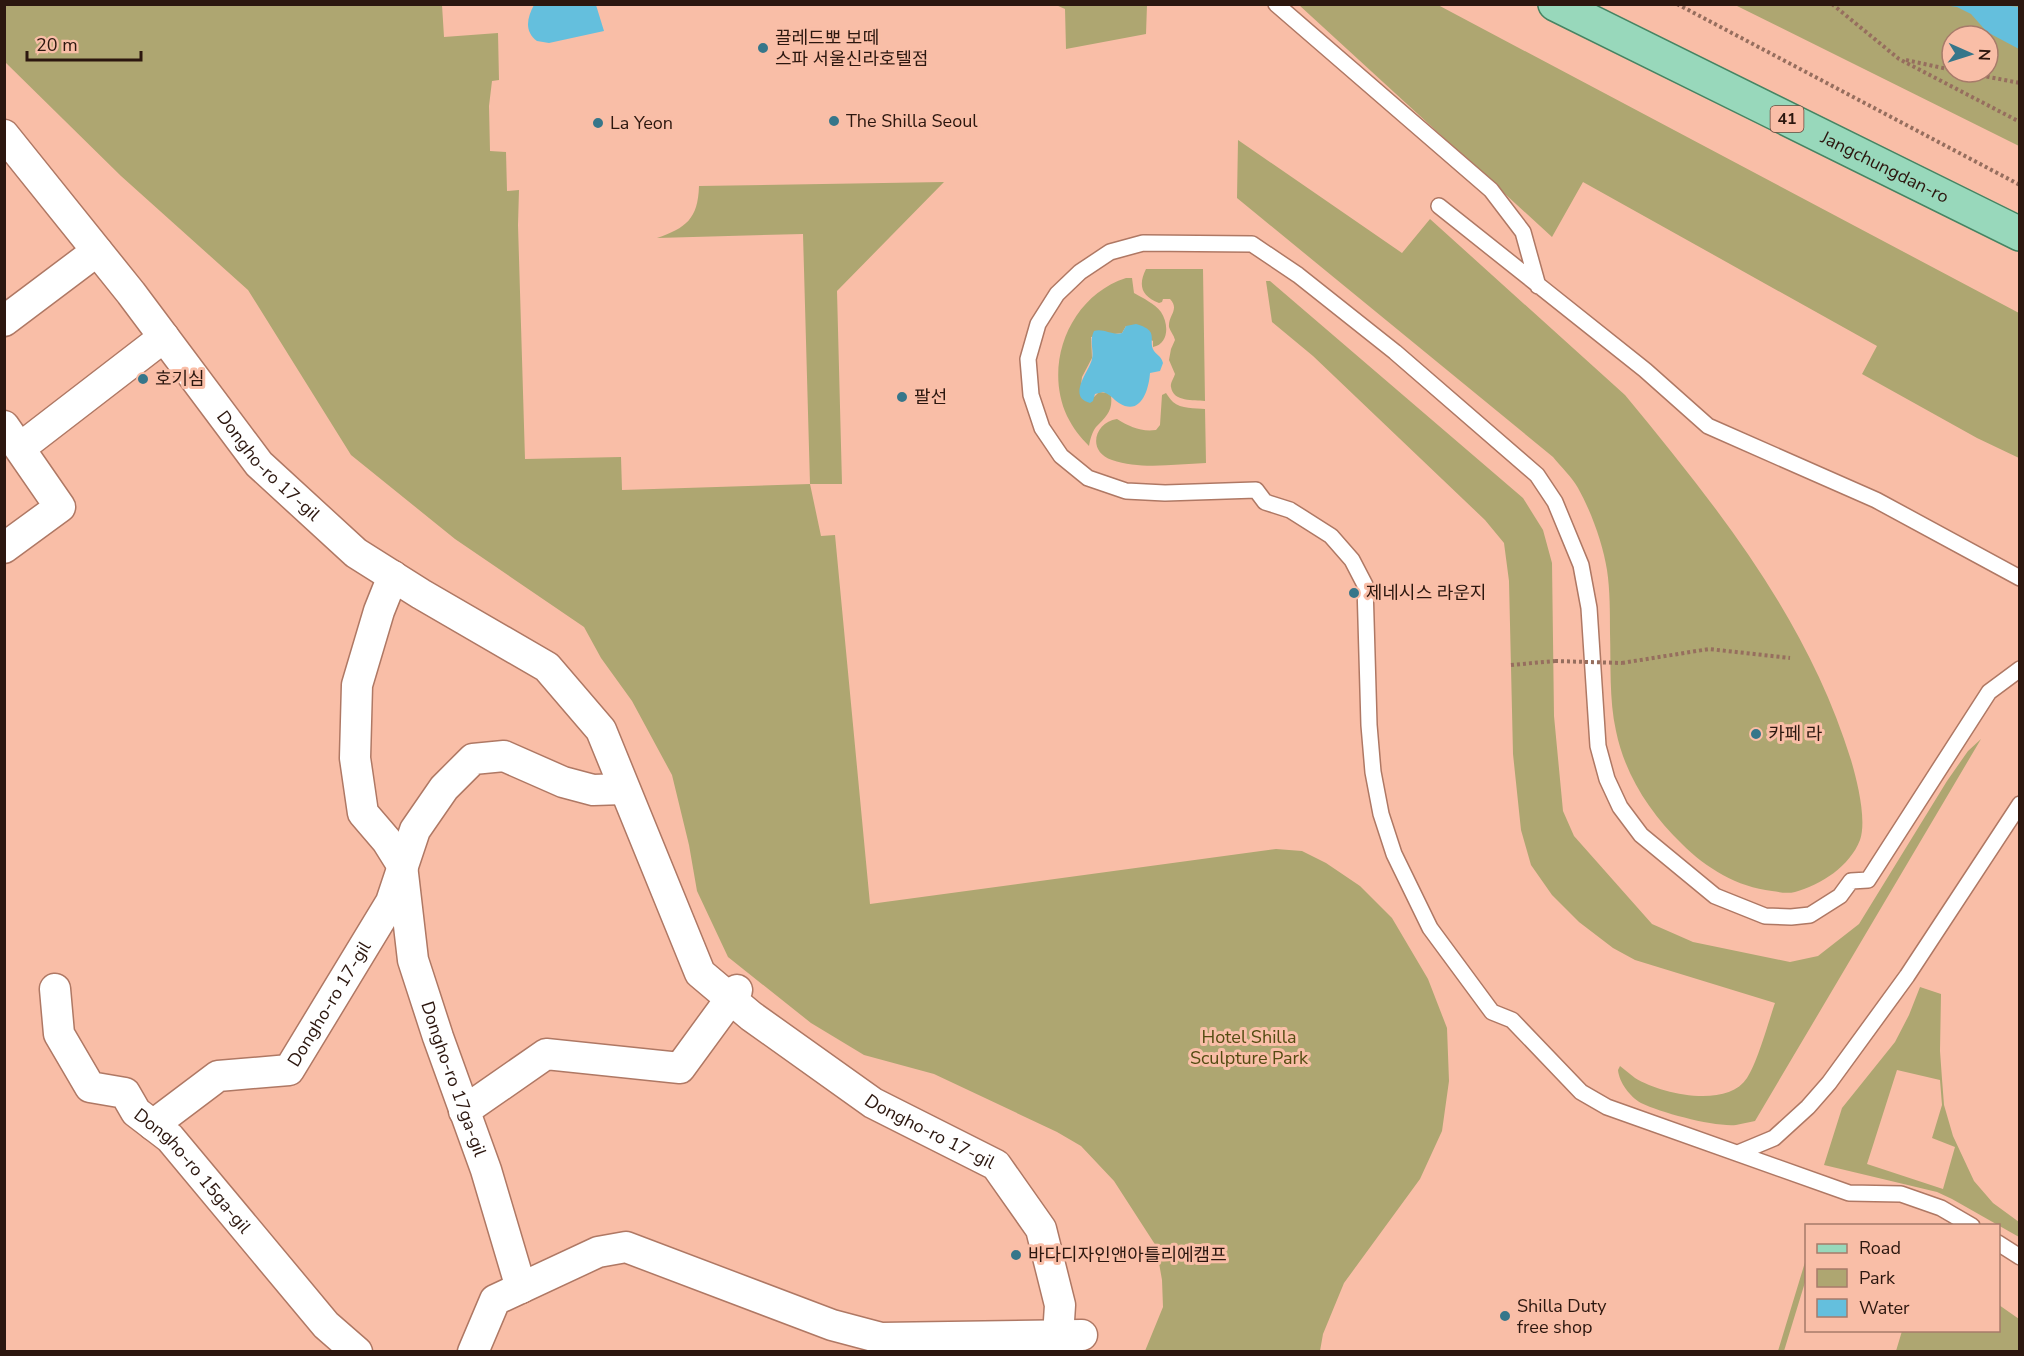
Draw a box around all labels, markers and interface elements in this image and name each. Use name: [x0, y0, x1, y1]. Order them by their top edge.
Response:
scale bar: [27, 24, 141, 62]
north arrow: [1940, 24, 2000, 84]
place label: 끌레드뽀 보떼 스파 서울신라호텔점: [775, 26, 929, 71]
text: 20 m: [36, 33, 78, 57]
marker: 끌레드뽀 보떼 스파 서울신라호텔점: [756, 41, 770, 55]
text: N: [1973, 48, 1995, 61]
road number: 41: [1770, 106, 1804, 132]
place label: The Shilla Seoul: [846, 109, 978, 133]
place label: La Yeon: [610, 111, 673, 135]
marker: The Shilla Seoul: [827, 114, 841, 128]
marker: La Yeon: [591, 116, 605, 130]
street label: Jangchungdan-ro: [1816, 125, 1953, 209]
place label: 호기심: [155, 367, 205, 391]
marker: 호기심: [136, 372, 150, 386]
place label: 팔선: [914, 385, 947, 409]
marker: 팔선: [895, 390, 909, 404]
street label: Dongho-ro 17-gil: [211, 406, 326, 527]
place label: 제네시스 라운지: [1366, 581, 1487, 605]
marker: 제네시스 라운지: [1347, 586, 1361, 600]
place label: 카페 라: [1768, 722, 1823, 746]
marker: 카페 라: [1749, 727, 1763, 741]
street label: Dongho-ro 17-gil: [282, 936, 377, 1071]
street label: Dongho-ro 17ga-gil: [415, 998, 492, 1160]
park label: Hotel Shilla Sculpture Park: [1190, 1025, 1309, 1070]
street label: Dongho-ro 17-gil: [860, 1089, 1000, 1175]
street label: Dongho-ro 15ga-gil: [129, 1103, 257, 1239]
legend: [1805, 1224, 2000, 1332]
text: Road: [1859, 1236, 1901, 1260]
place label: 바다디자인앤아틀리에캠프: [1028, 1243, 1227, 1267]
marker: 바다디자인앤아틀리에캠프: [1009, 1248, 1023, 1262]
text: Park: [1859, 1266, 1896, 1290]
place label: Shilla Duty free shop: [1517, 1294, 1607, 1339]
text: Water: [1859, 1296, 1910, 1320]
marker: Shilla Duty free shop: [1498, 1309, 1512, 1323]

